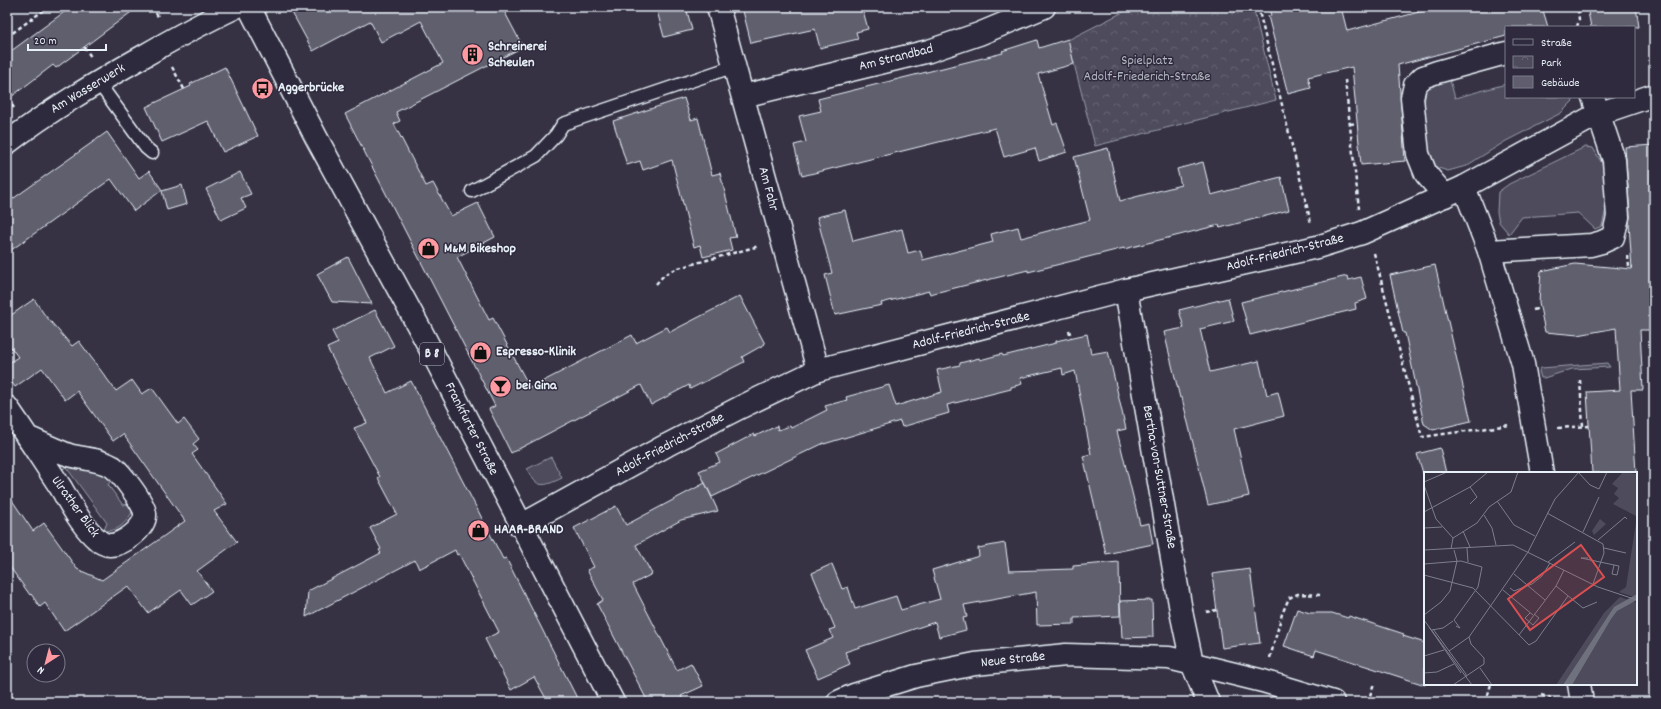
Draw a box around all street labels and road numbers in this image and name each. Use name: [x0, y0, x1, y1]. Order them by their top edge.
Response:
street label: Am Strandbad: [857, 39, 935, 77]
street label: Am Wasserwerk: [47, 59, 130, 119]
street label: Am Fahr: [753, 165, 784, 214]
street label: Adolf-Friedrich-Straße: [1224, 229, 1346, 277]
street label: Adolf-Friedrich-Straße: [910, 307, 1032, 355]
road number: B 8: [420, 343, 444, 365]
street label: Frankfurter Straße: [439, 379, 503, 479]
street label: Bertha-von-Suttner-Straße: [1137, 404, 1181, 550]
street label: Adolf-Friedrich-Straße: [612, 408, 728, 482]
street label: Ulrather Blick: [46, 472, 104, 542]
street label: Neue Straße: [980, 647, 1046, 673]

